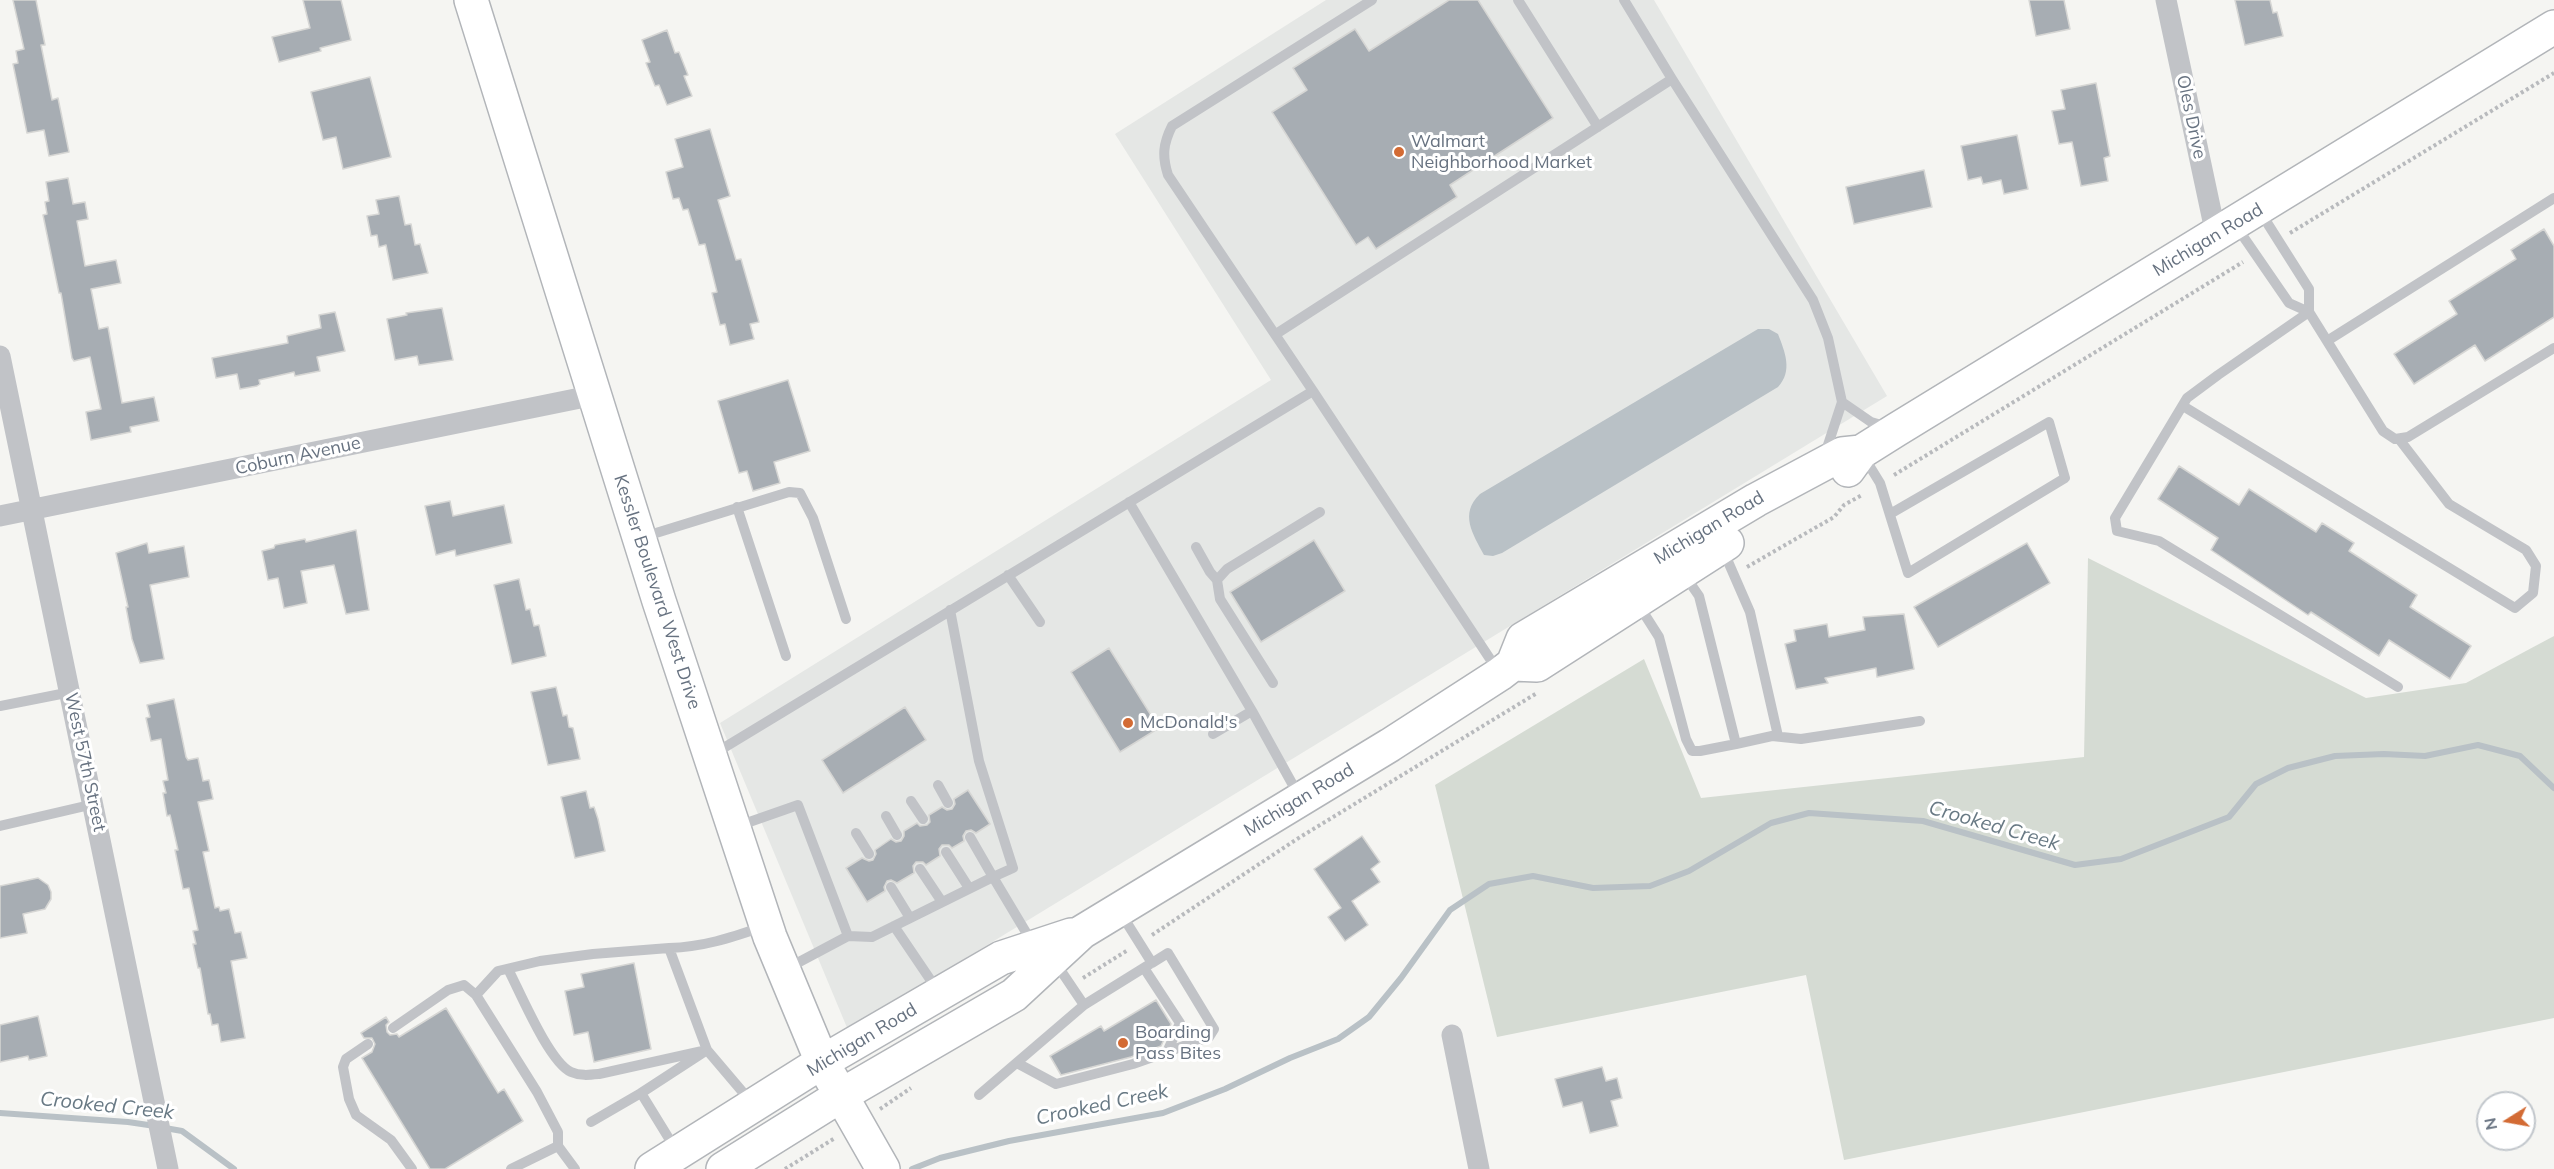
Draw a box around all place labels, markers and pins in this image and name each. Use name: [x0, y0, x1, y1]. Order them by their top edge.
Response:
place label: Walmart Neighborhood Market: [1411, 131, 1592, 174]
marker: Walmart Neighborhood Market: [1392, 145, 1406, 159]
place label: McDonald's: [1140, 712, 1237, 734]
marker: McDonald's: [1121, 716, 1135, 730]
place label: Boarding Pass Bites: [1135, 1022, 1221, 1064]
marker: Boarding Pass Bites: [1116, 1036, 1130, 1050]

